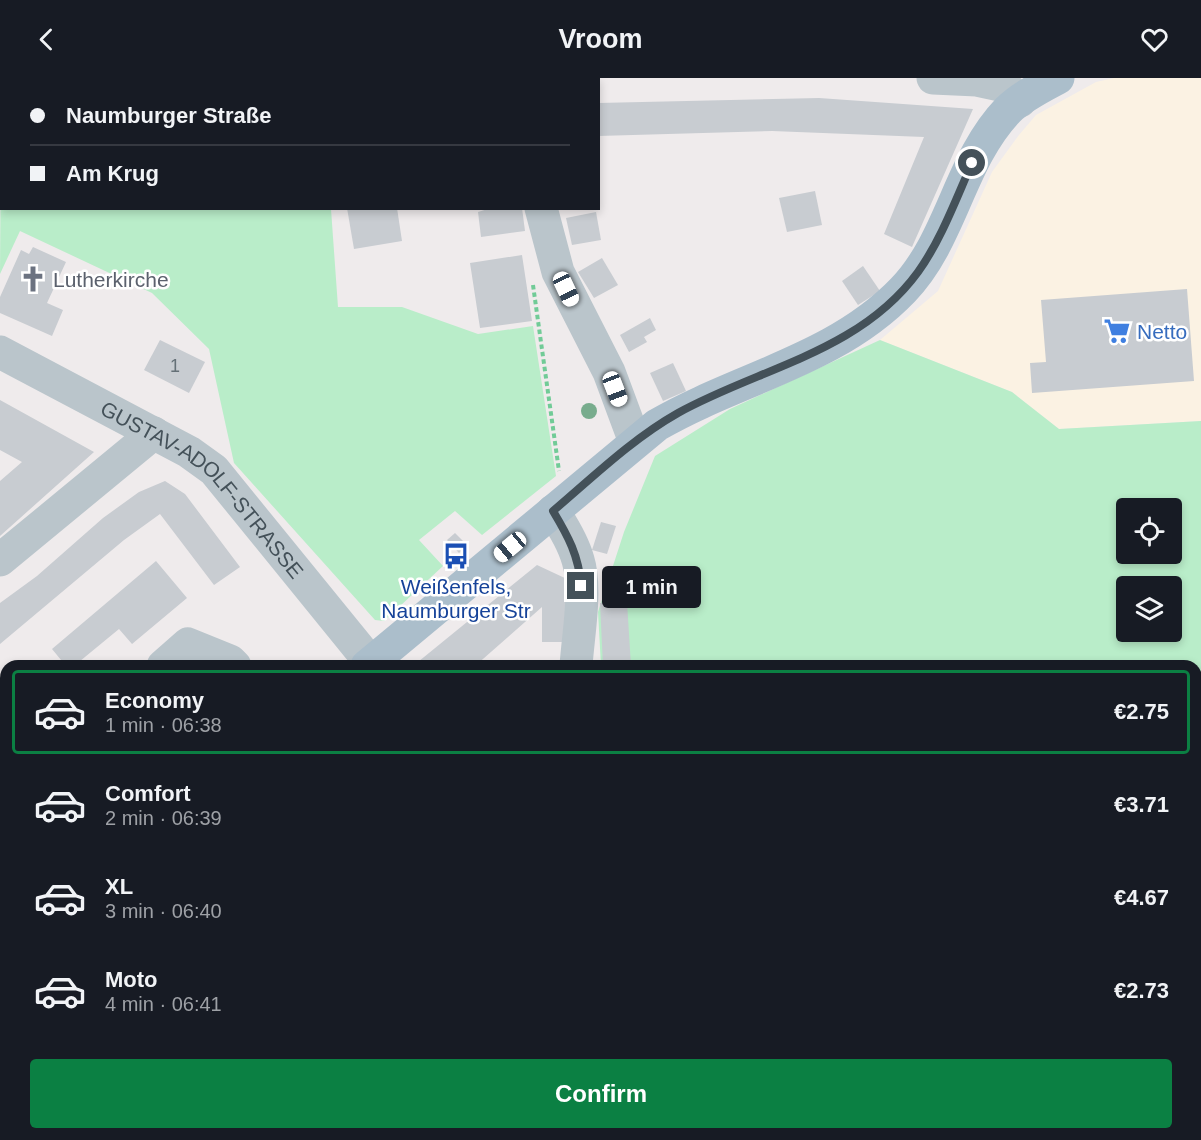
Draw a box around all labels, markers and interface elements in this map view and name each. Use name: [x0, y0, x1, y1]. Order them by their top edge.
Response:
icon: back: [30, 23, 63, 56]
icon: heart: [1138, 23, 1171, 56]
text: Vroom: [558, 24, 643, 54]
text: Naumburger Straße: [66, 103, 271, 128]
route start: [958, 149, 985, 176]
text: Am Krug: [66, 161, 159, 186]
church icon: Lutherkirche: [18, 264, 48, 294]
place label: Lutherkirche: [53, 268, 169, 291]
car: [550, 269, 582, 309]
supermarket icon: Netto: [1102, 316, 1132, 346]
place label: Netto: [1137, 320, 1187, 343]
house number: 1: [170, 356, 180, 376]
car: [600, 369, 630, 409]
street label: GUSTAV-ADOLF-STRASSE: [97, 396, 308, 582]
map controls: [1116, 498, 1182, 642]
button: locate: [1116, 498, 1182, 564]
car: [490, 529, 530, 565]
bus stop icon: Weißenfels, Naumburger Str: [441, 541, 471, 571]
callout: 1 min: [602, 565, 701, 607]
route end: [567, 572, 594, 599]
place label: Weißenfels, Naumburger Str: [381, 575, 531, 622]
text: 1 min: [625, 576, 678, 598]
button: layers: [1116, 576, 1182, 642]
icon: car: [33, 685, 87, 739]
text: Economy: [105, 688, 204, 713]
text: €2.75: [1114, 699, 1169, 724]
text: 1 min · 06:38: [105, 714, 222, 736]
icon: car: [33, 778, 87, 832]
text: Comfort: [105, 781, 191, 806]
text: €3.71: [1114, 792, 1169, 817]
text: 2 min · 06:39: [105, 807, 222, 829]
icon: car: [33, 871, 87, 925]
text: XL: [105, 874, 133, 899]
text: €4.67: [1114, 885, 1169, 910]
text: 3 min · 06:40: [105, 900, 222, 922]
icon: car: [33, 964, 87, 1018]
text: Moto: [105, 967, 158, 992]
text: €2.73: [1114, 978, 1169, 1003]
text: 4 min · 06:41: [105, 993, 222, 1015]
button: Confirm: [30, 1059, 1172, 1128]

